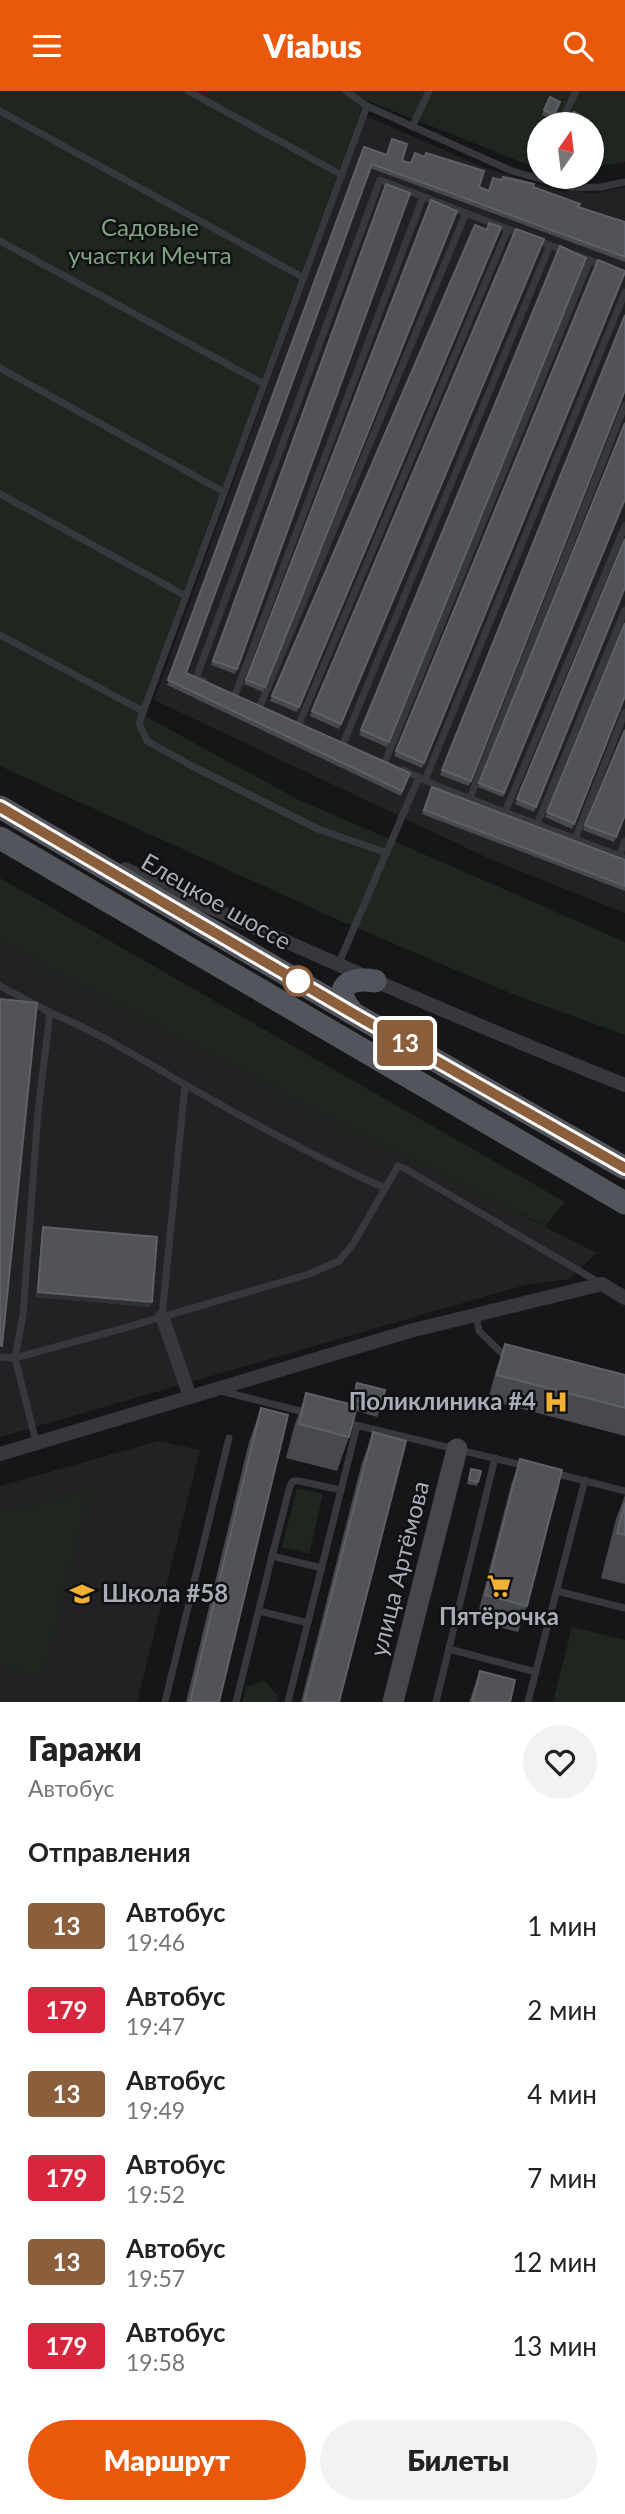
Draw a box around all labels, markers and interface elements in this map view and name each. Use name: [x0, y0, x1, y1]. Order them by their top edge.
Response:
text: Viabus: [263, 26, 362, 65]
icon: menu: [28, 27, 66, 65]
icon: search: [559, 27, 597, 65]
north arrow: [527, 112, 604, 189]
map controls: [527, 112, 604, 189]
park label: Садовые участки Мечта: [68, 212, 232, 269]
street label: Елецкое шоссе: [137, 846, 297, 955]
unlabelled marker: [283, 966, 313, 996]
line badge: 13: [374, 1020, 436, 1066]
text: 13: [391, 1028, 419, 1057]
place label: Поликлиника #4: [349, 1386, 536, 1415]
hospital icon: Поликлиника #4: [542, 1388, 570, 1416]
street label: улица Артёмова: [363, 1478, 434, 1659]
supermarket icon: Пятёрочка: [485, 1572, 513, 1600]
place label: Школа #58: [102, 1578, 228, 1607]
school or university icon: Школа #58: [68, 1580, 96, 1608]
place label: Пятёрочка: [439, 1601, 559, 1630]
button: heart: [523, 1725, 597, 1799]
text: Гаражи: [28, 1728, 142, 1768]
text: Автобус: [28, 1774, 114, 1802]
text: Отправления: [28, 1836, 191, 1868]
text: Автобус: [126, 1896, 225, 1928]
text: 1 мин: [527, 1910, 597, 1942]
text: 13: [53, 1911, 80, 1940]
text: 19:46: [126, 1928, 185, 1956]
text: Автобус: [126, 1980, 225, 2012]
text: 2 мин: [527, 1994, 597, 2026]
text: 179: [46, 1995, 87, 2024]
text: 19:47: [126, 2012, 185, 2040]
text: Автобус: [126, 2064, 225, 2096]
text: 4 мин: [527, 2078, 597, 2110]
text: 13: [53, 2079, 80, 2108]
text: 19:49: [126, 2096, 185, 2124]
text: Автобус: [126, 2148, 225, 2180]
text: 7 мин: [527, 2162, 597, 2194]
text: 179: [46, 2163, 87, 2192]
text: 19:52: [126, 2180, 185, 2208]
text: Автобус: [126, 2232, 225, 2264]
text: 12 мин: [512, 2246, 597, 2278]
text: 13: [53, 2247, 80, 2276]
text: 19:57: [126, 2264, 185, 2292]
text: Автобус: [126, 2316, 225, 2348]
text: 13 мин: [512, 2330, 597, 2362]
text: 179: [46, 2331, 87, 2360]
text: 19:58: [126, 2348, 185, 2376]
button: Маршрут: [28, 2420, 306, 2500]
button: Билеты: [320, 2420, 597, 2500]

